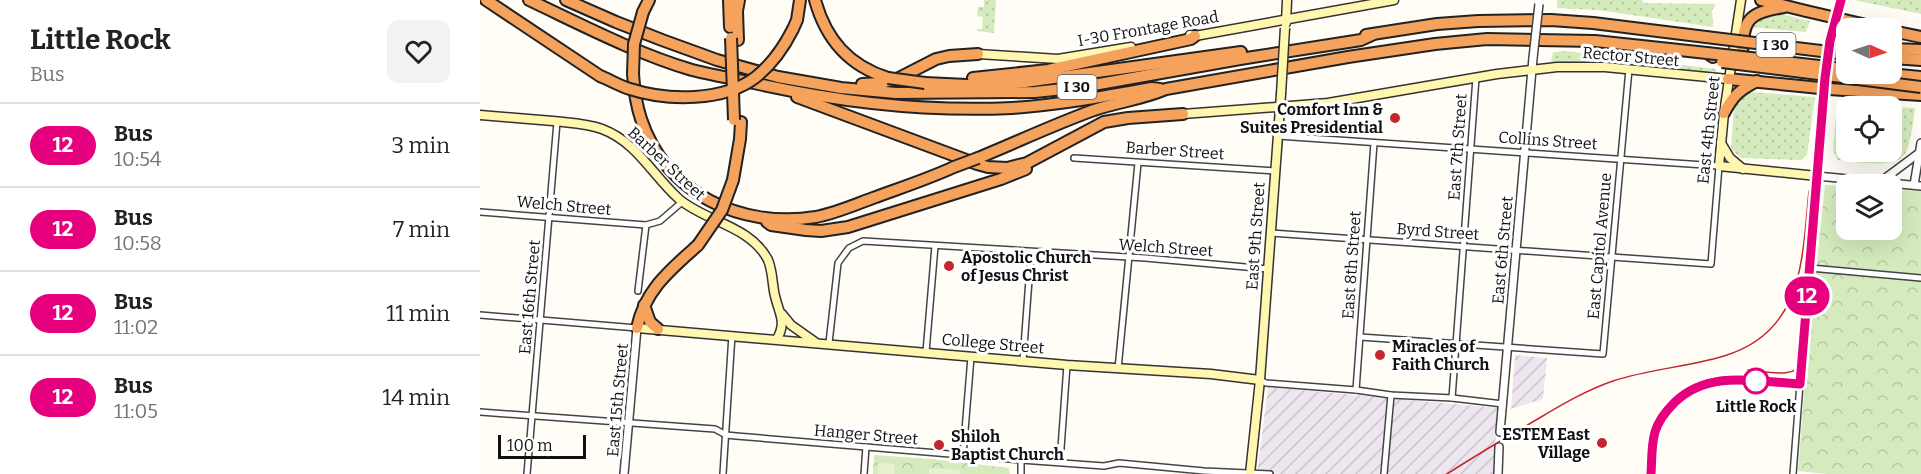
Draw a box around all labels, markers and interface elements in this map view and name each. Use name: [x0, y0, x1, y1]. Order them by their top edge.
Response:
street label: I-30 Frontage Road: [1076, 7, 1220, 50]
north arrow: [1836, 18, 1902, 84]
map controls: [1836, 18, 1902, 240]
button: heart: [387, 20, 450, 83]
text: Little Rock: [30, 23, 171, 56]
road number: I 30: [1756, 33, 1796, 57]
street label: Rector Street: [1582, 43, 1680, 70]
text: Bus: [30, 62, 65, 86]
road number: I 30: [1058, 75, 1096, 99]
street label: East 4th Street: [1693, 75, 1724, 185]
street label: East 7th Street: [1444, 93, 1471, 201]
button: locate: [1836, 96, 1902, 162]
place label: Comfort Inn & Suites Presidential: [1240, 100, 1383, 137]
marker: Comfort Inn & Suites Presidential: [1388, 111, 1402, 125]
text: Bus: [114, 120, 153, 147]
street label: Barber Street: [624, 123, 709, 204]
street label: Collins Street: [1498, 128, 1598, 153]
text: 12: [53, 132, 73, 158]
text: 3 min: [392, 132, 450, 159]
street label: Barber Street: [1125, 138, 1225, 163]
text: 10:54: [114, 147, 162, 171]
street label: East Capitol Avenue: [1584, 172, 1615, 320]
button: layers: [1836, 174, 1902, 240]
street label: East 9th Street: [1242, 181, 1269, 291]
street label: Welch Street: [516, 192, 612, 219]
street label: East 6th Street: [1488, 195, 1517, 305]
text: Bus: [114, 204, 153, 231]
street label: East 8th Street: [1338, 210, 1365, 320]
text: 12: [53, 216, 73, 242]
text: 7 min: [393, 216, 450, 243]
street label: Byrd Street: [1396, 219, 1480, 244]
text: 10:58: [114, 231, 162, 255]
street label: Welch Street: [1118, 235, 1214, 260]
street label: East 16th Street: [515, 239, 544, 355]
place label: Apostolic Church of Jesus Christ: [961, 248, 1091, 285]
marker: Apostolic Church of Jesus Christ: [942, 259, 956, 273]
line badge: 12: [1780, 276, 1834, 316]
text: 12: [1797, 283, 1817, 309]
text: Bus: [114, 288, 153, 315]
text: 12: [53, 300, 73, 326]
text: 11 min: [386, 300, 450, 327]
text: 11:02: [114, 315, 158, 339]
street label: College Street: [941, 330, 1045, 357]
place label: Miracles of Faith Church: [1392, 337, 1489, 374]
street label: East 15th Street: [603, 342, 632, 458]
marker: Miracles of Faith Church: [1373, 348, 1387, 362]
marker: Little Rock: [1743, 368, 1769, 394]
text: Bus: [114, 372, 153, 399]
text: 12: [53, 384, 73, 410]
text: 14 min: [382, 384, 450, 411]
place label: Little Rock: [1716, 397, 1797, 416]
text: 11:05: [114, 399, 158, 423]
street label: Hanger Street: [813, 420, 919, 449]
place label: ESTEM East Village: [1502, 425, 1591, 462]
place label: Shiloh Baptist Church: [951, 427, 1064, 464]
scale bar: [498, 432, 586, 460]
text: 100 m: [507, 436, 552, 455]
marker: ESTEM East Village: [1595, 436, 1609, 450]
marker: Shiloh Baptist Church: [932, 438, 946, 452]

